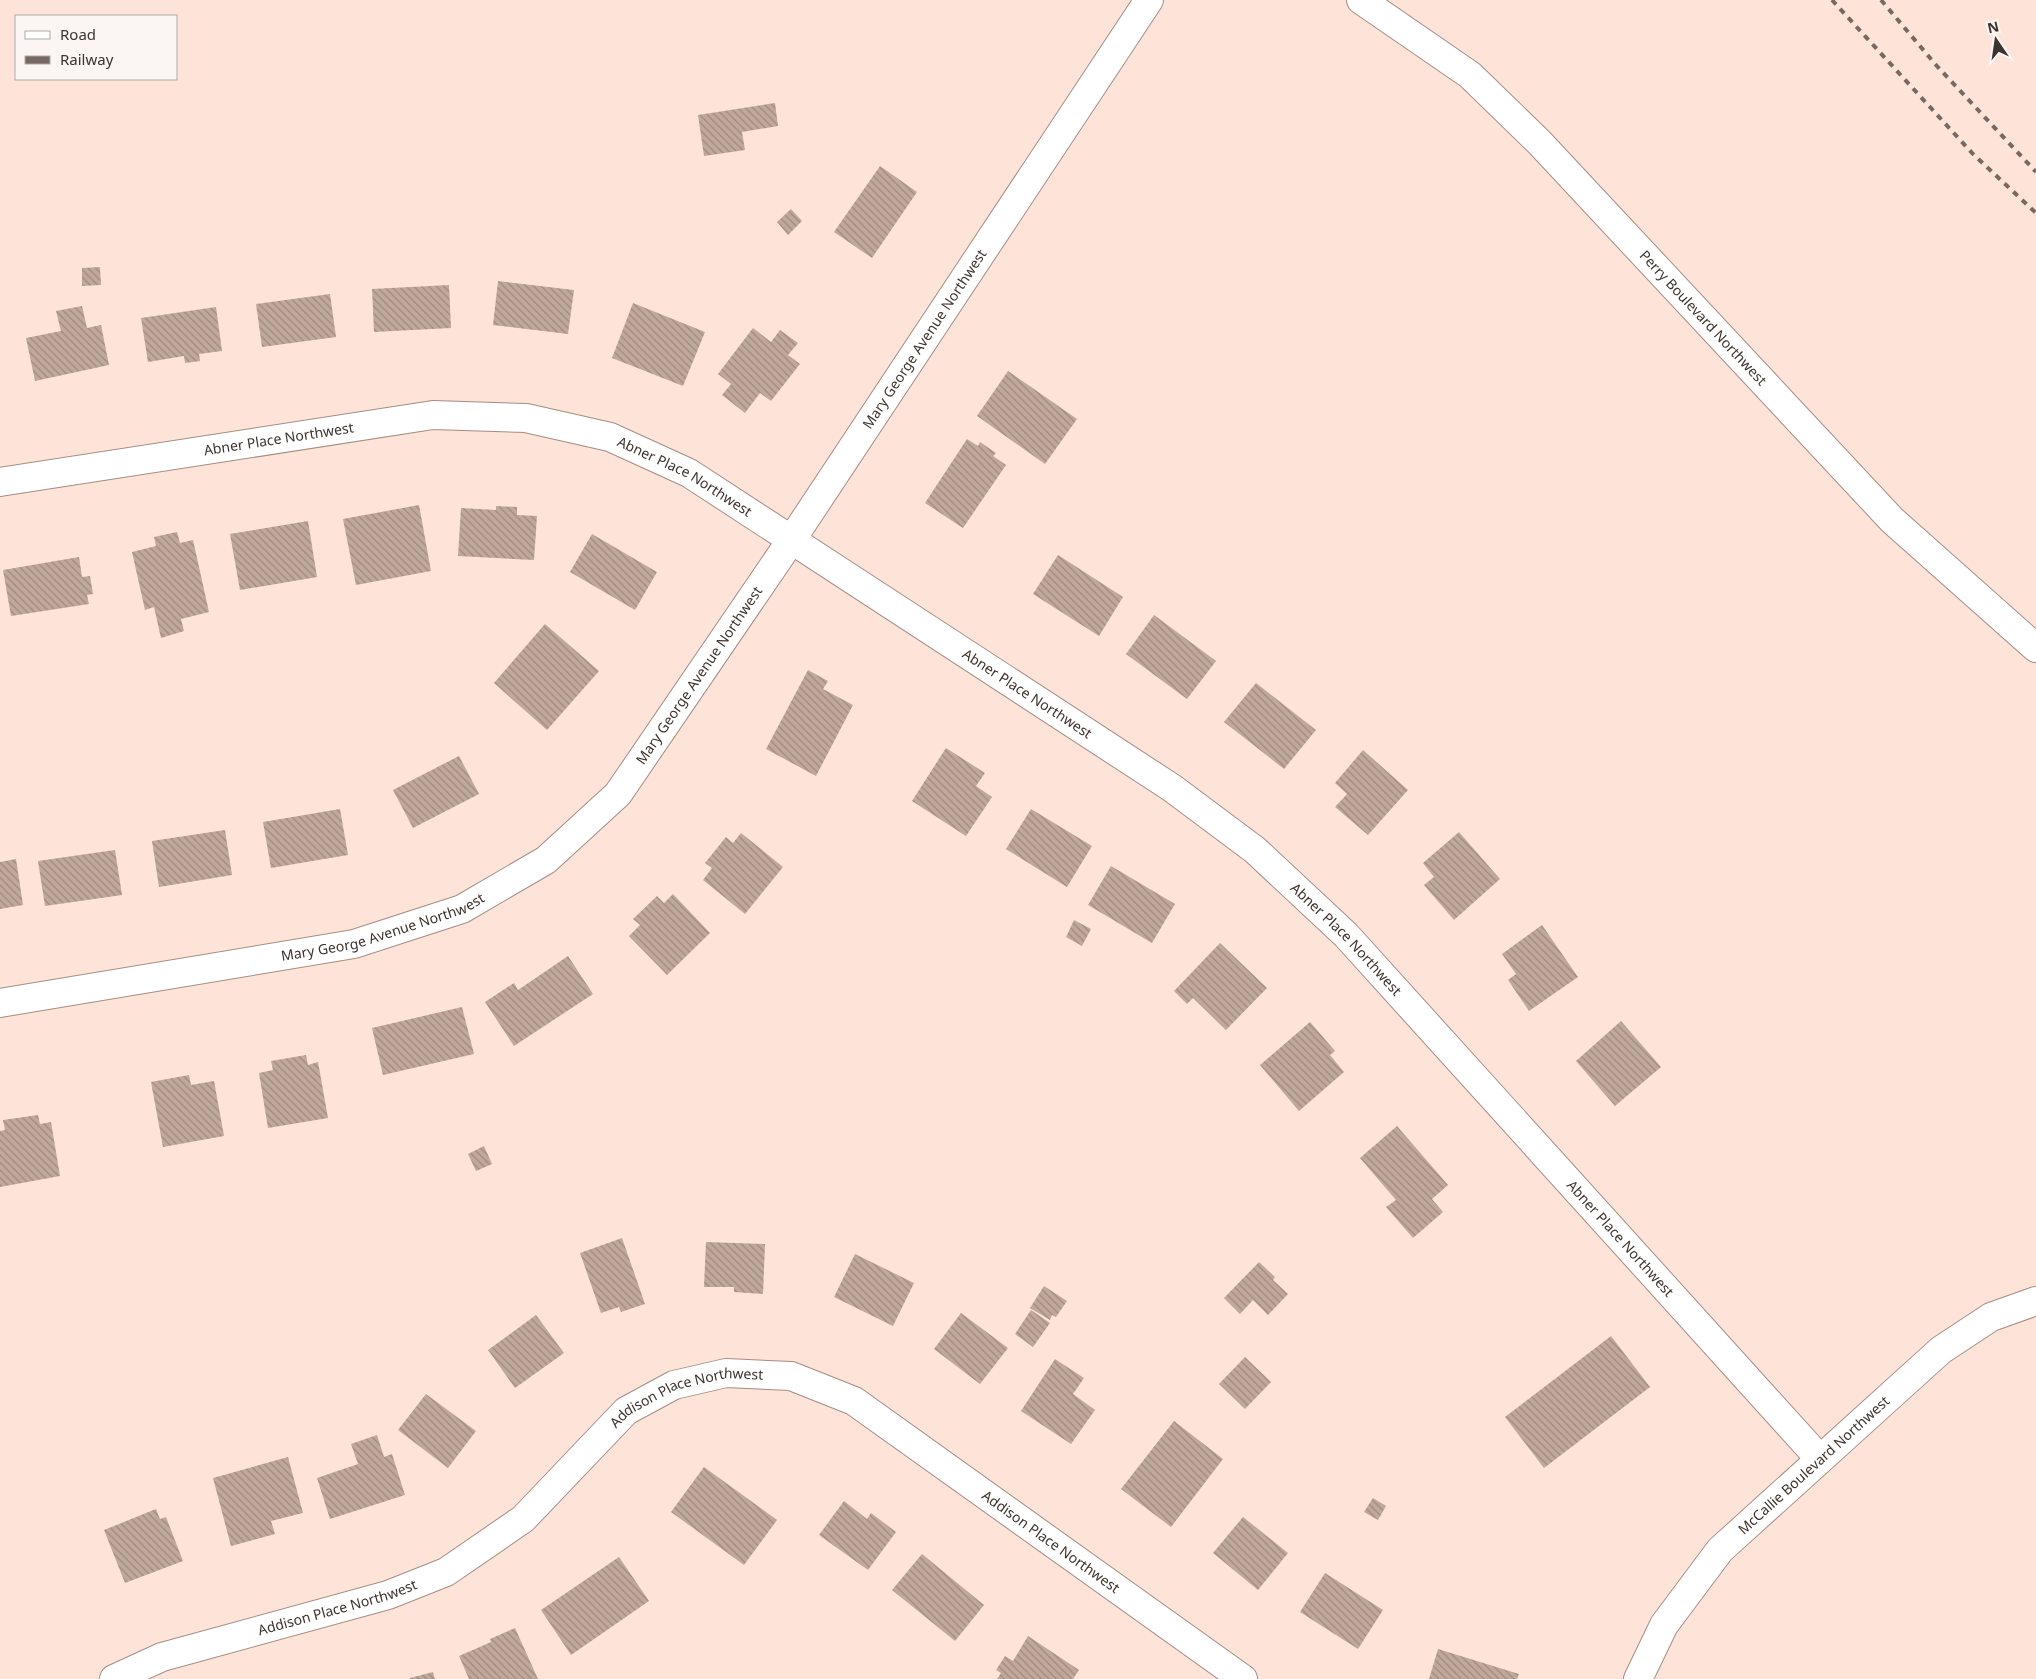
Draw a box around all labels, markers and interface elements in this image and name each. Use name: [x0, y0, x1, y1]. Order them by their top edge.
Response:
legend: [15, 15, 178, 80]
north arrow: [1971, 15, 2021, 65]
text: N: [1985, 16, 2001, 37]
text: Road: [60, 24, 96, 44]
text: Railway: [60, 49, 114, 69]
street label: Mary George Avenue Northwest: [858, 245, 990, 432]
street label: Perry Boulevard Northwest: [1636, 246, 1771, 389]
street label: Abner Place Northwest: [202, 417, 355, 459]
street label: Abner Place Northwest: [615, 432, 756, 521]
street label: Mary George Avenue Northwest: [631, 582, 766, 768]
street label: Abner Place Northwest: [959, 644, 1096, 742]
street label: Abner Place Northwest: [1287, 878, 1406, 999]
street label: Mary George Avenue Northwest: [280, 888, 488, 965]
street label: Abner Place Northwest: [1563, 1176, 1679, 1300]
street label: Addison Place Northwest: [605, 1363, 764, 1431]
street label: McCallie Boulevard Northwest: [1734, 1391, 1893, 1538]
street label: Addison Place Northwest: [979, 1486, 1124, 1597]
street label: Addison Place Northwest: [256, 1575, 419, 1639]

